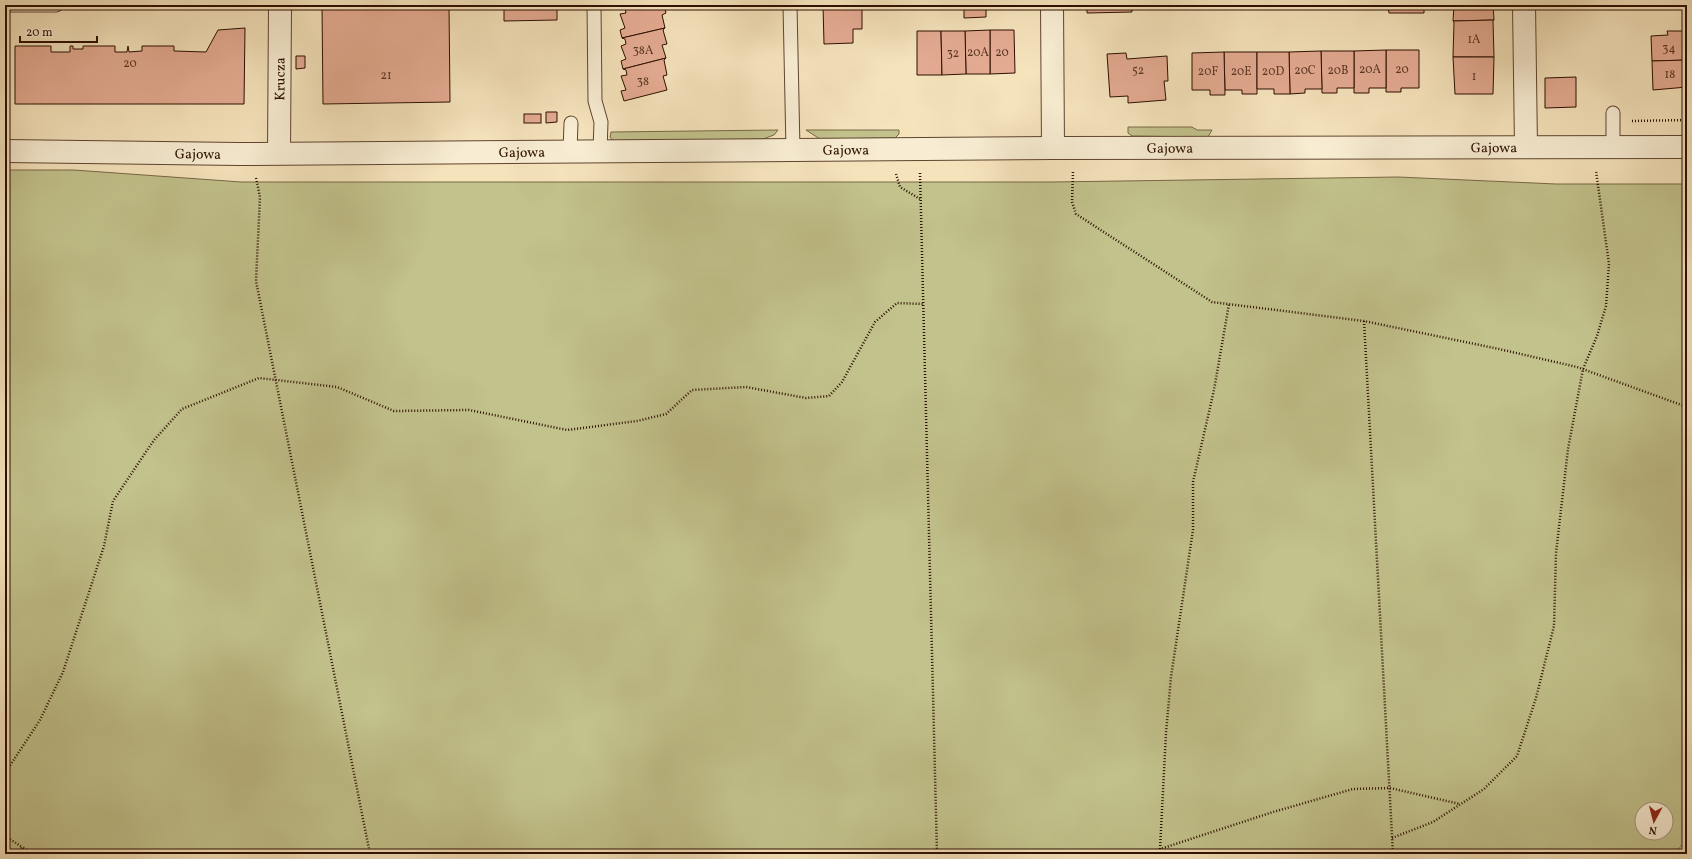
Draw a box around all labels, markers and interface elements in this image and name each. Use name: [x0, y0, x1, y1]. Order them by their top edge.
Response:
scale bar: [20, 18, 97, 44]
text: 20 m: [26, 25, 53, 41]
house number: 1A: [1467, 32, 1481, 48]
house number: 34: [1662, 41, 1676, 57]
house number: 38A: [633, 43, 654, 59]
house number: 20A: [967, 45, 990, 61]
house number: 20: [995, 45, 1009, 61]
house number: 32: [947, 46, 959, 62]
house number: 20: [123, 56, 137, 72]
street label: Krucza: [271, 57, 291, 101]
house number: 20A: [1359, 62, 1382, 78]
house number: 20: [1395, 62, 1409, 78]
house number: 52: [1132, 63, 1144, 79]
house number: 20C: [1294, 63, 1316, 79]
house number: 20B: [1327, 63, 1349, 79]
house number: 20F: [1198, 64, 1218, 80]
house number: 20E: [1231, 64, 1251, 80]
house number: 20D: [1262, 64, 1284, 80]
house number: 18: [1665, 67, 1675, 83]
house number: 21: [380, 68, 392, 84]
house number: 1: [1472, 69, 1476, 85]
house number: 38: [637, 74, 649, 90]
street label: Gajowa: [1471, 139, 1517, 158]
street label: Gajowa: [1147, 140, 1193, 159]
street label: Gajowa: [823, 141, 869, 161]
street label: Gajowa: [499, 144, 545, 163]
street label: Gajowa: [175, 145, 221, 165]
north arrow: [1634, 801, 1674, 841]
text: N: [1648, 822, 1658, 837]

